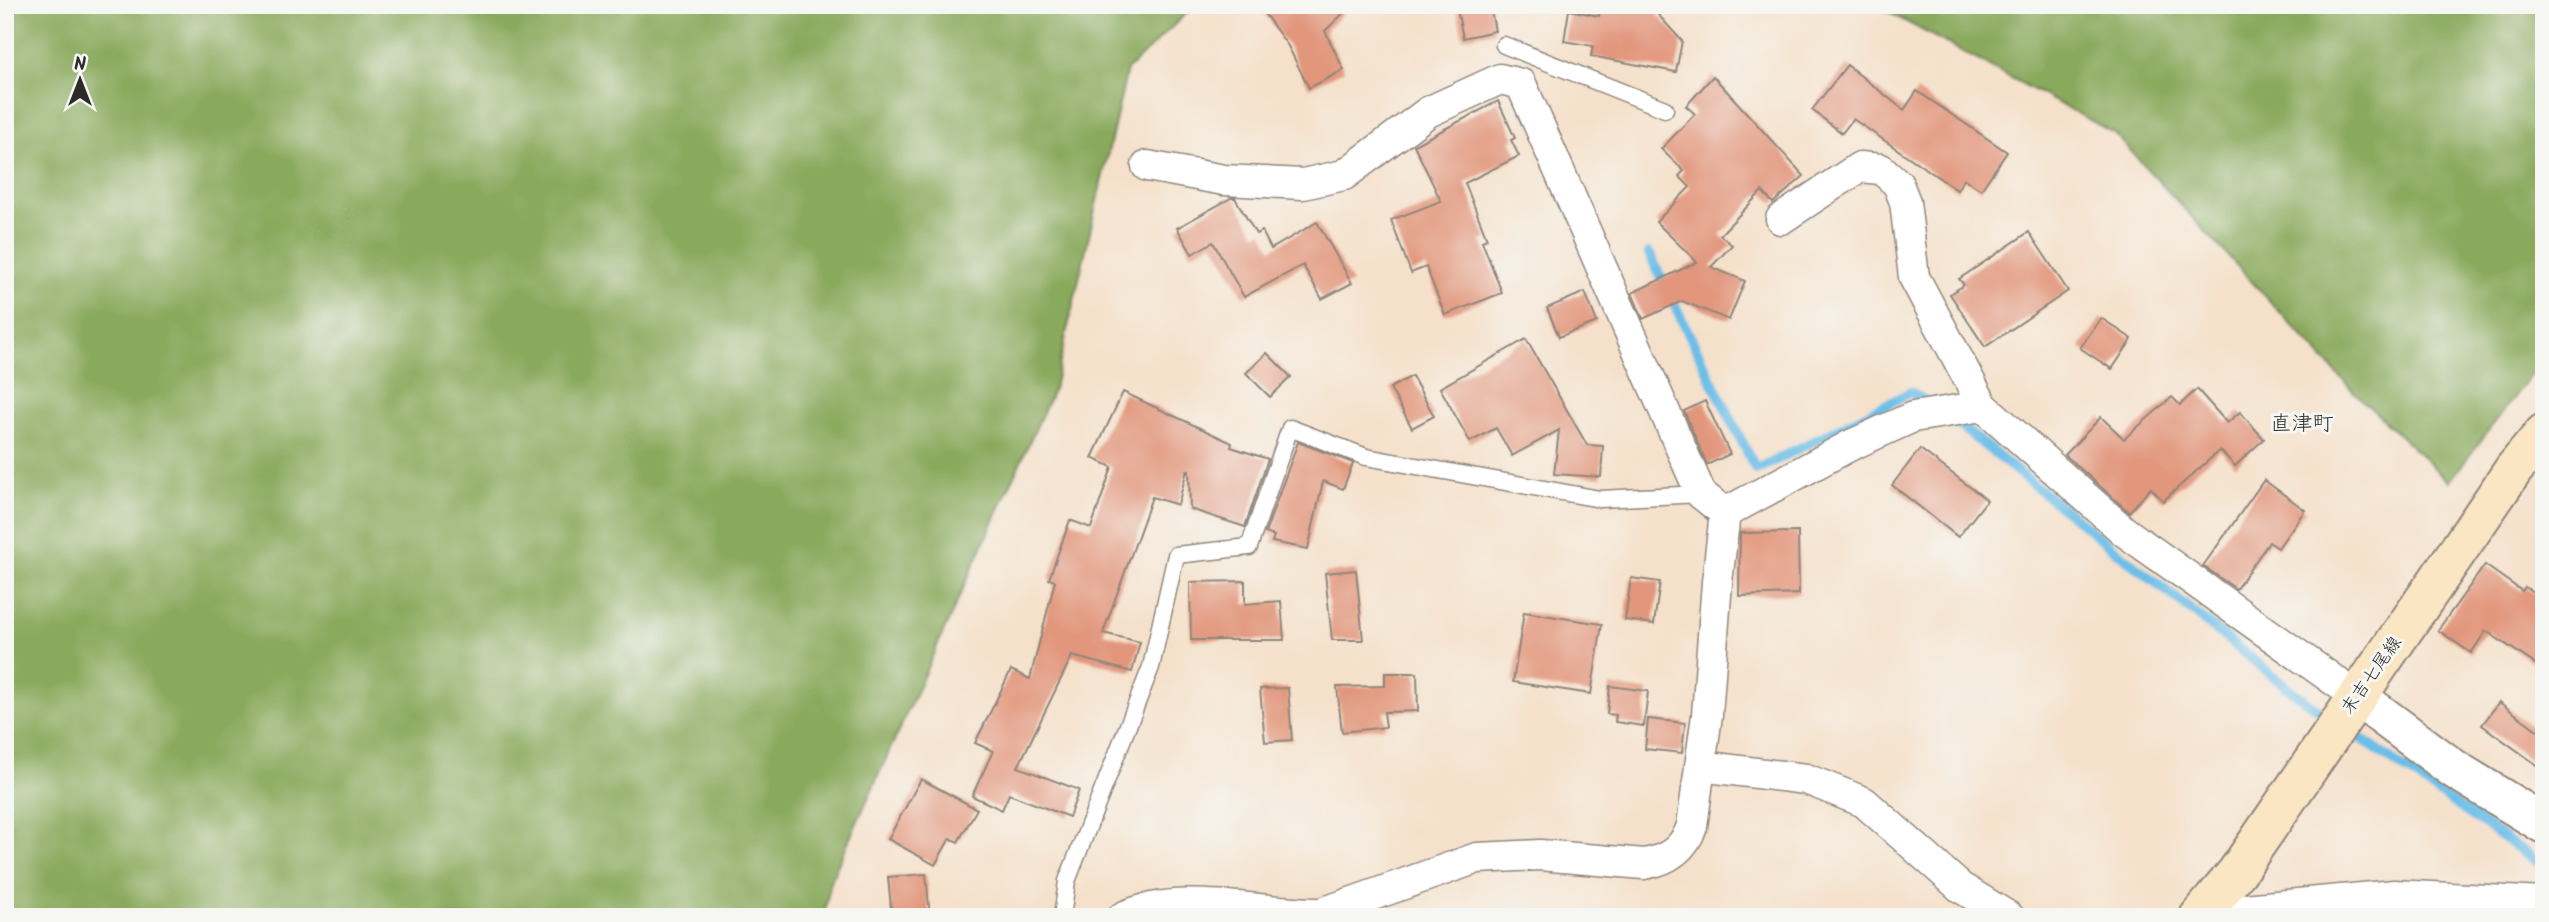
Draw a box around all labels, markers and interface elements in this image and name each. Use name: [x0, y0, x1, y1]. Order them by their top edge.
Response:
north arrow: [46, 46, 116, 116]
text: N: [74, 50, 86, 80]
district label: 直津町: [2271, 408, 2334, 441]
street label: 末吉七尾線: [2335, 631, 2410, 721]

